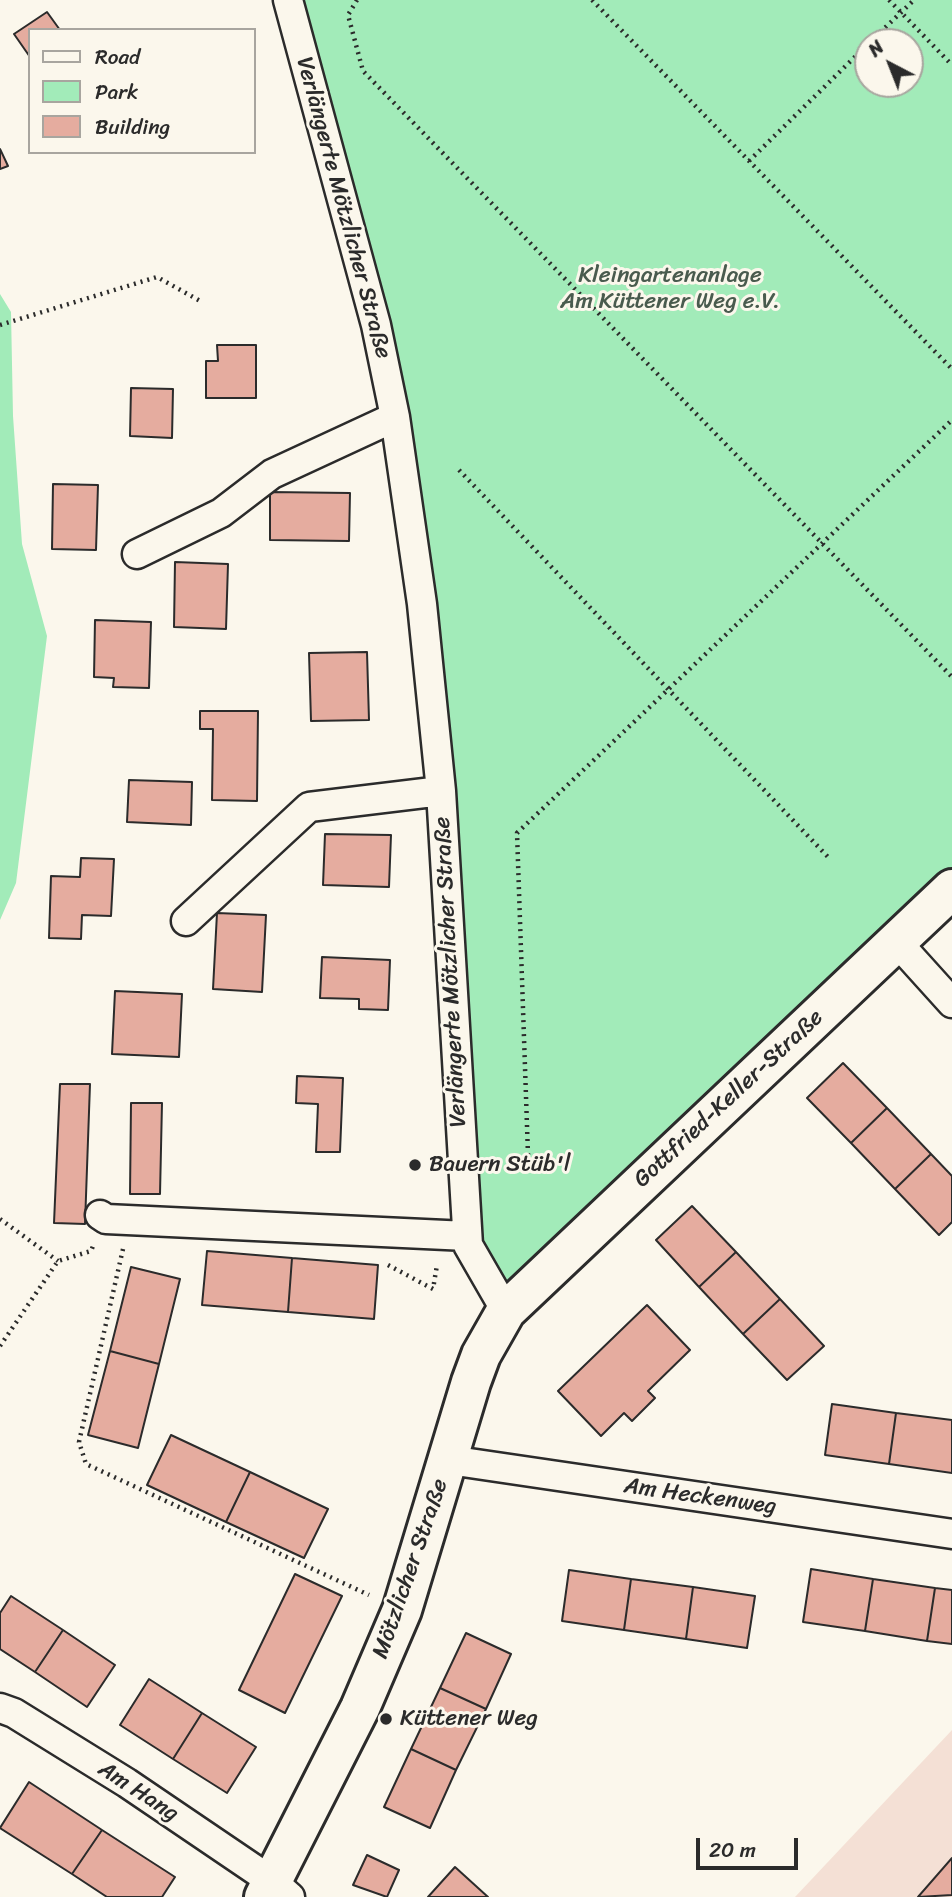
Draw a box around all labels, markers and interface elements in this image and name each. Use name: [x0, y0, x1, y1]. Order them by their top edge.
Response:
legend: [28, 28, 256, 154]
north arrow: [854, 28, 924, 98]
text: N: [860, 32, 892, 65]
text: Road: [95, 38, 140, 76]
street label: Verlängerte Mötzlicher Straße: [289, 54, 397, 362]
text: Park: [95, 73, 138, 111]
text: Building: [95, 108, 170, 146]
park label: Kleingartenanlage Am Küttener Weg e.V.: [560, 262, 780, 316]
street label: Verlängerte Mötzlicher Straße: [429, 816, 473, 1128]
street label: Gottfried-Keller-Straße: [629, 1004, 829, 1194]
place label: Bauern Stüb'l: [429, 1151, 571, 1179]
marker: Bauern Stüb'l: [407, 1157, 423, 1173]
street label: Am Heckenweg: [622, 1473, 778, 1521]
street label: Mötzlicher Straße: [367, 1476, 455, 1662]
place label: Küttener Weg: [400, 1705, 538, 1733]
marker: Küttener Weg: [378, 1711, 394, 1727]
street label: Am Hang: [93, 1756, 183, 1828]
scale bar: [700, 1824, 802, 1868]
text: 20 m: [709, 1831, 756, 1869]

